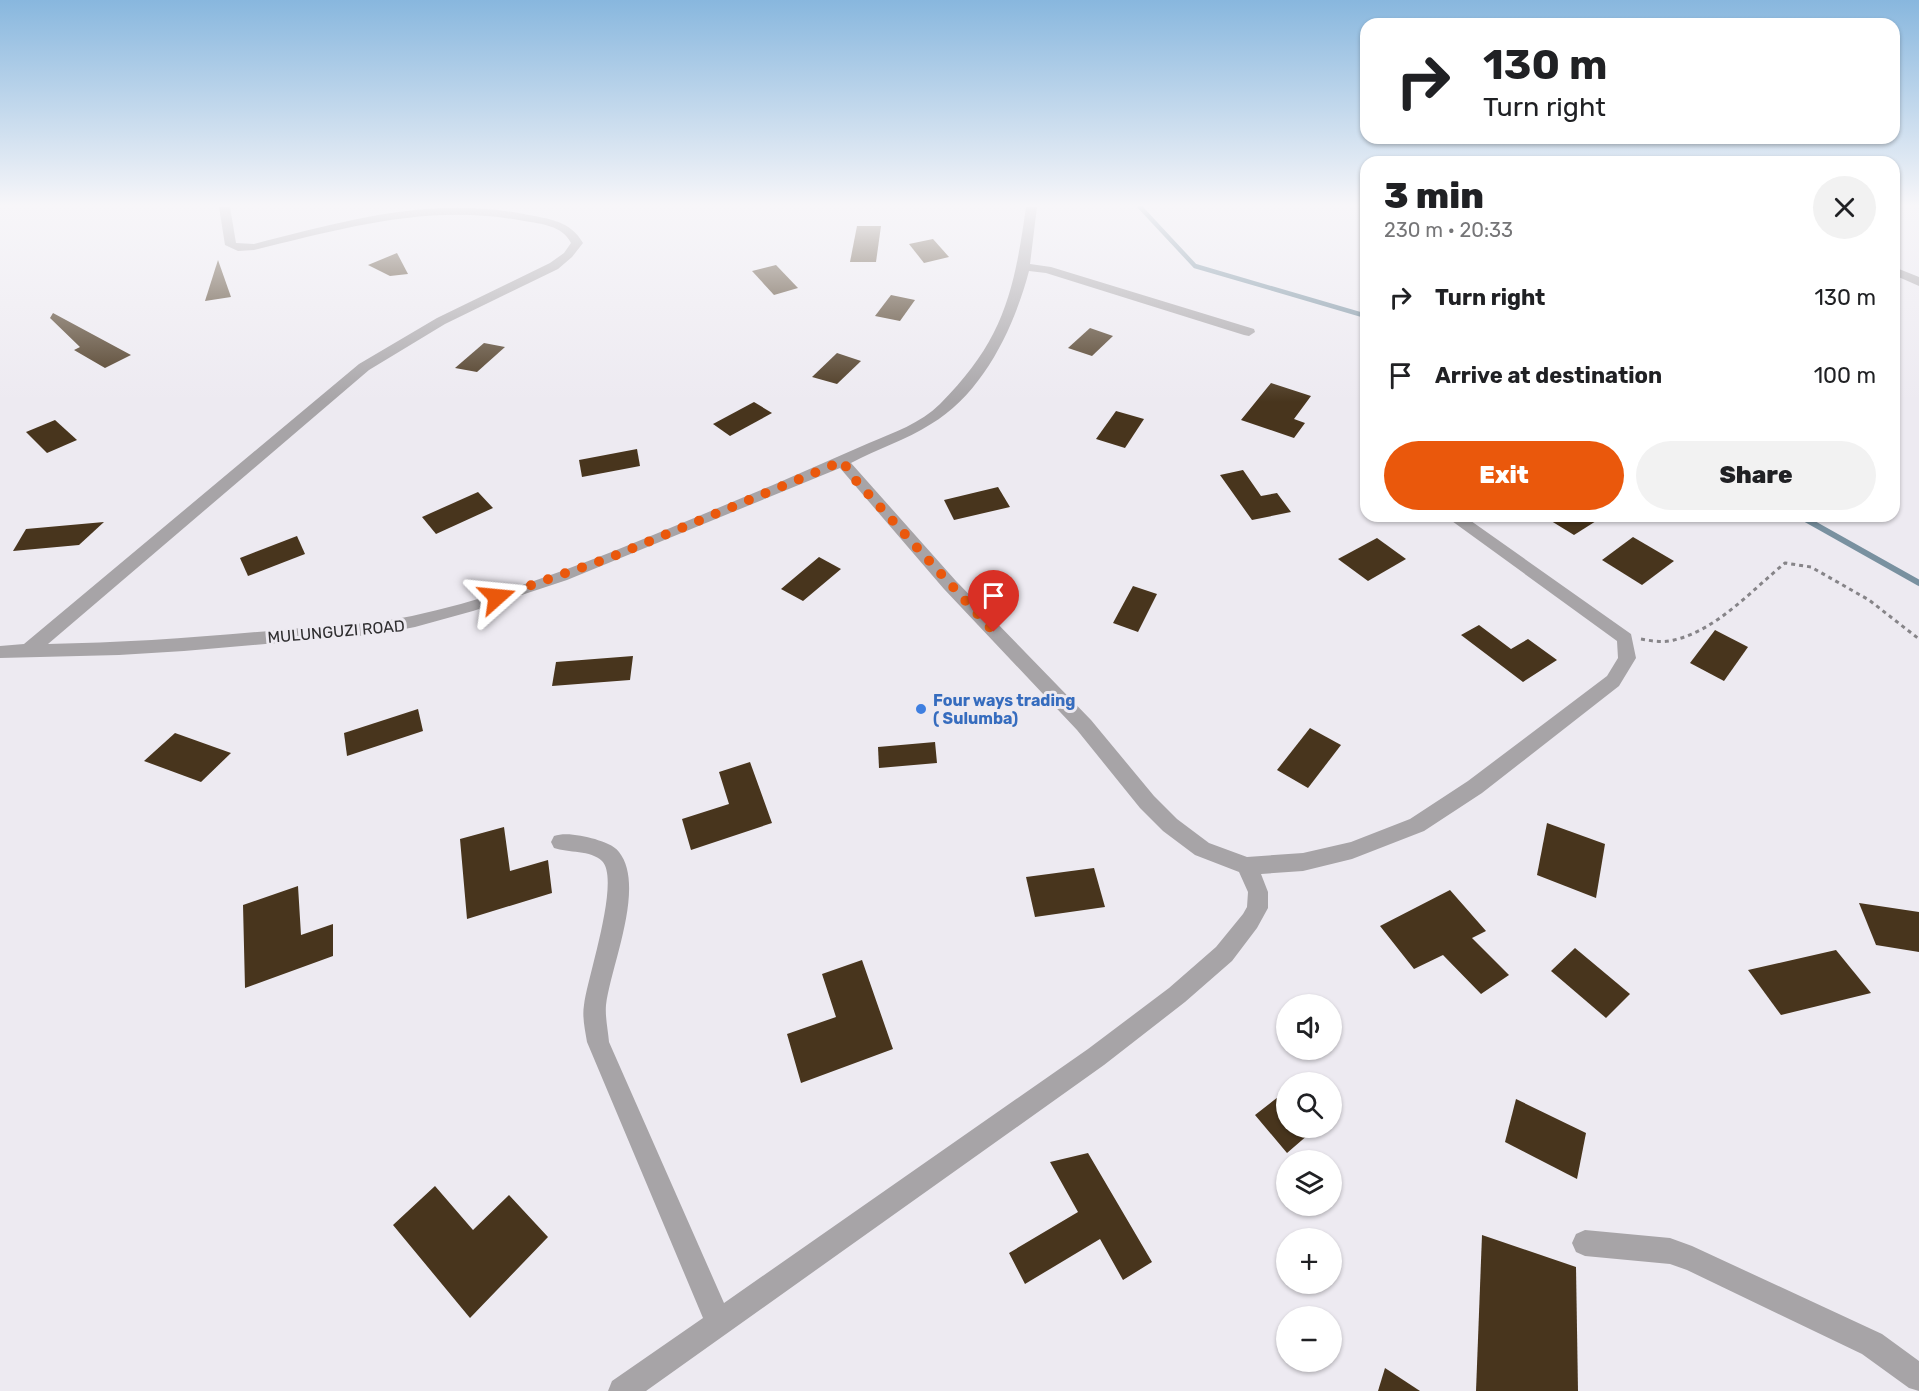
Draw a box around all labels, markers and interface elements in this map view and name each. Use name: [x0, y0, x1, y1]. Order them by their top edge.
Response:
text: 130 m: [1483, 40, 1608, 90]
icon: right: [1384, 42, 1462, 120]
text: Turn right: [1483, 91, 1606, 123]
text: 3 min: [1384, 174, 1484, 217]
button: close: [1813, 176, 1876, 239]
text: 230 m · 20:33: [1384, 218, 1513, 242]
icon: right: [1384, 281, 1417, 314]
text: Turn right: [1435, 284, 1545, 311]
text: 130 m: [1814, 284, 1876, 311]
icon: arrive: [1384, 359, 1417, 392]
text: Arrive at destination: [1435, 362, 1662, 389]
text: 100 m: [1814, 362, 1876, 389]
button: Exit: [1384, 441, 1624, 510]
button: Share: [1636, 441, 1876, 510]
position arrow: [465, 565, 529, 629]
pin: [968, 570, 1019, 632]
icon: arrive: [977, 579, 1010, 612]
street label: MULUNGUZI ROAD: [267, 616, 406, 647]
place label: Four ways trading ( Sulumba): [933, 691, 1075, 728]
marker: Four ways trading ( Sulumba): [914, 702, 928, 716]
map controls: [1276, 994, 1342, 1372]
button: sound: [1276, 994, 1342, 1060]
button: search: [1276, 1072, 1342, 1138]
button: layers: [1276, 1150, 1342, 1216]
button: +: [1276, 1228, 1342, 1294]
button: −: [1276, 1306, 1342, 1372]

